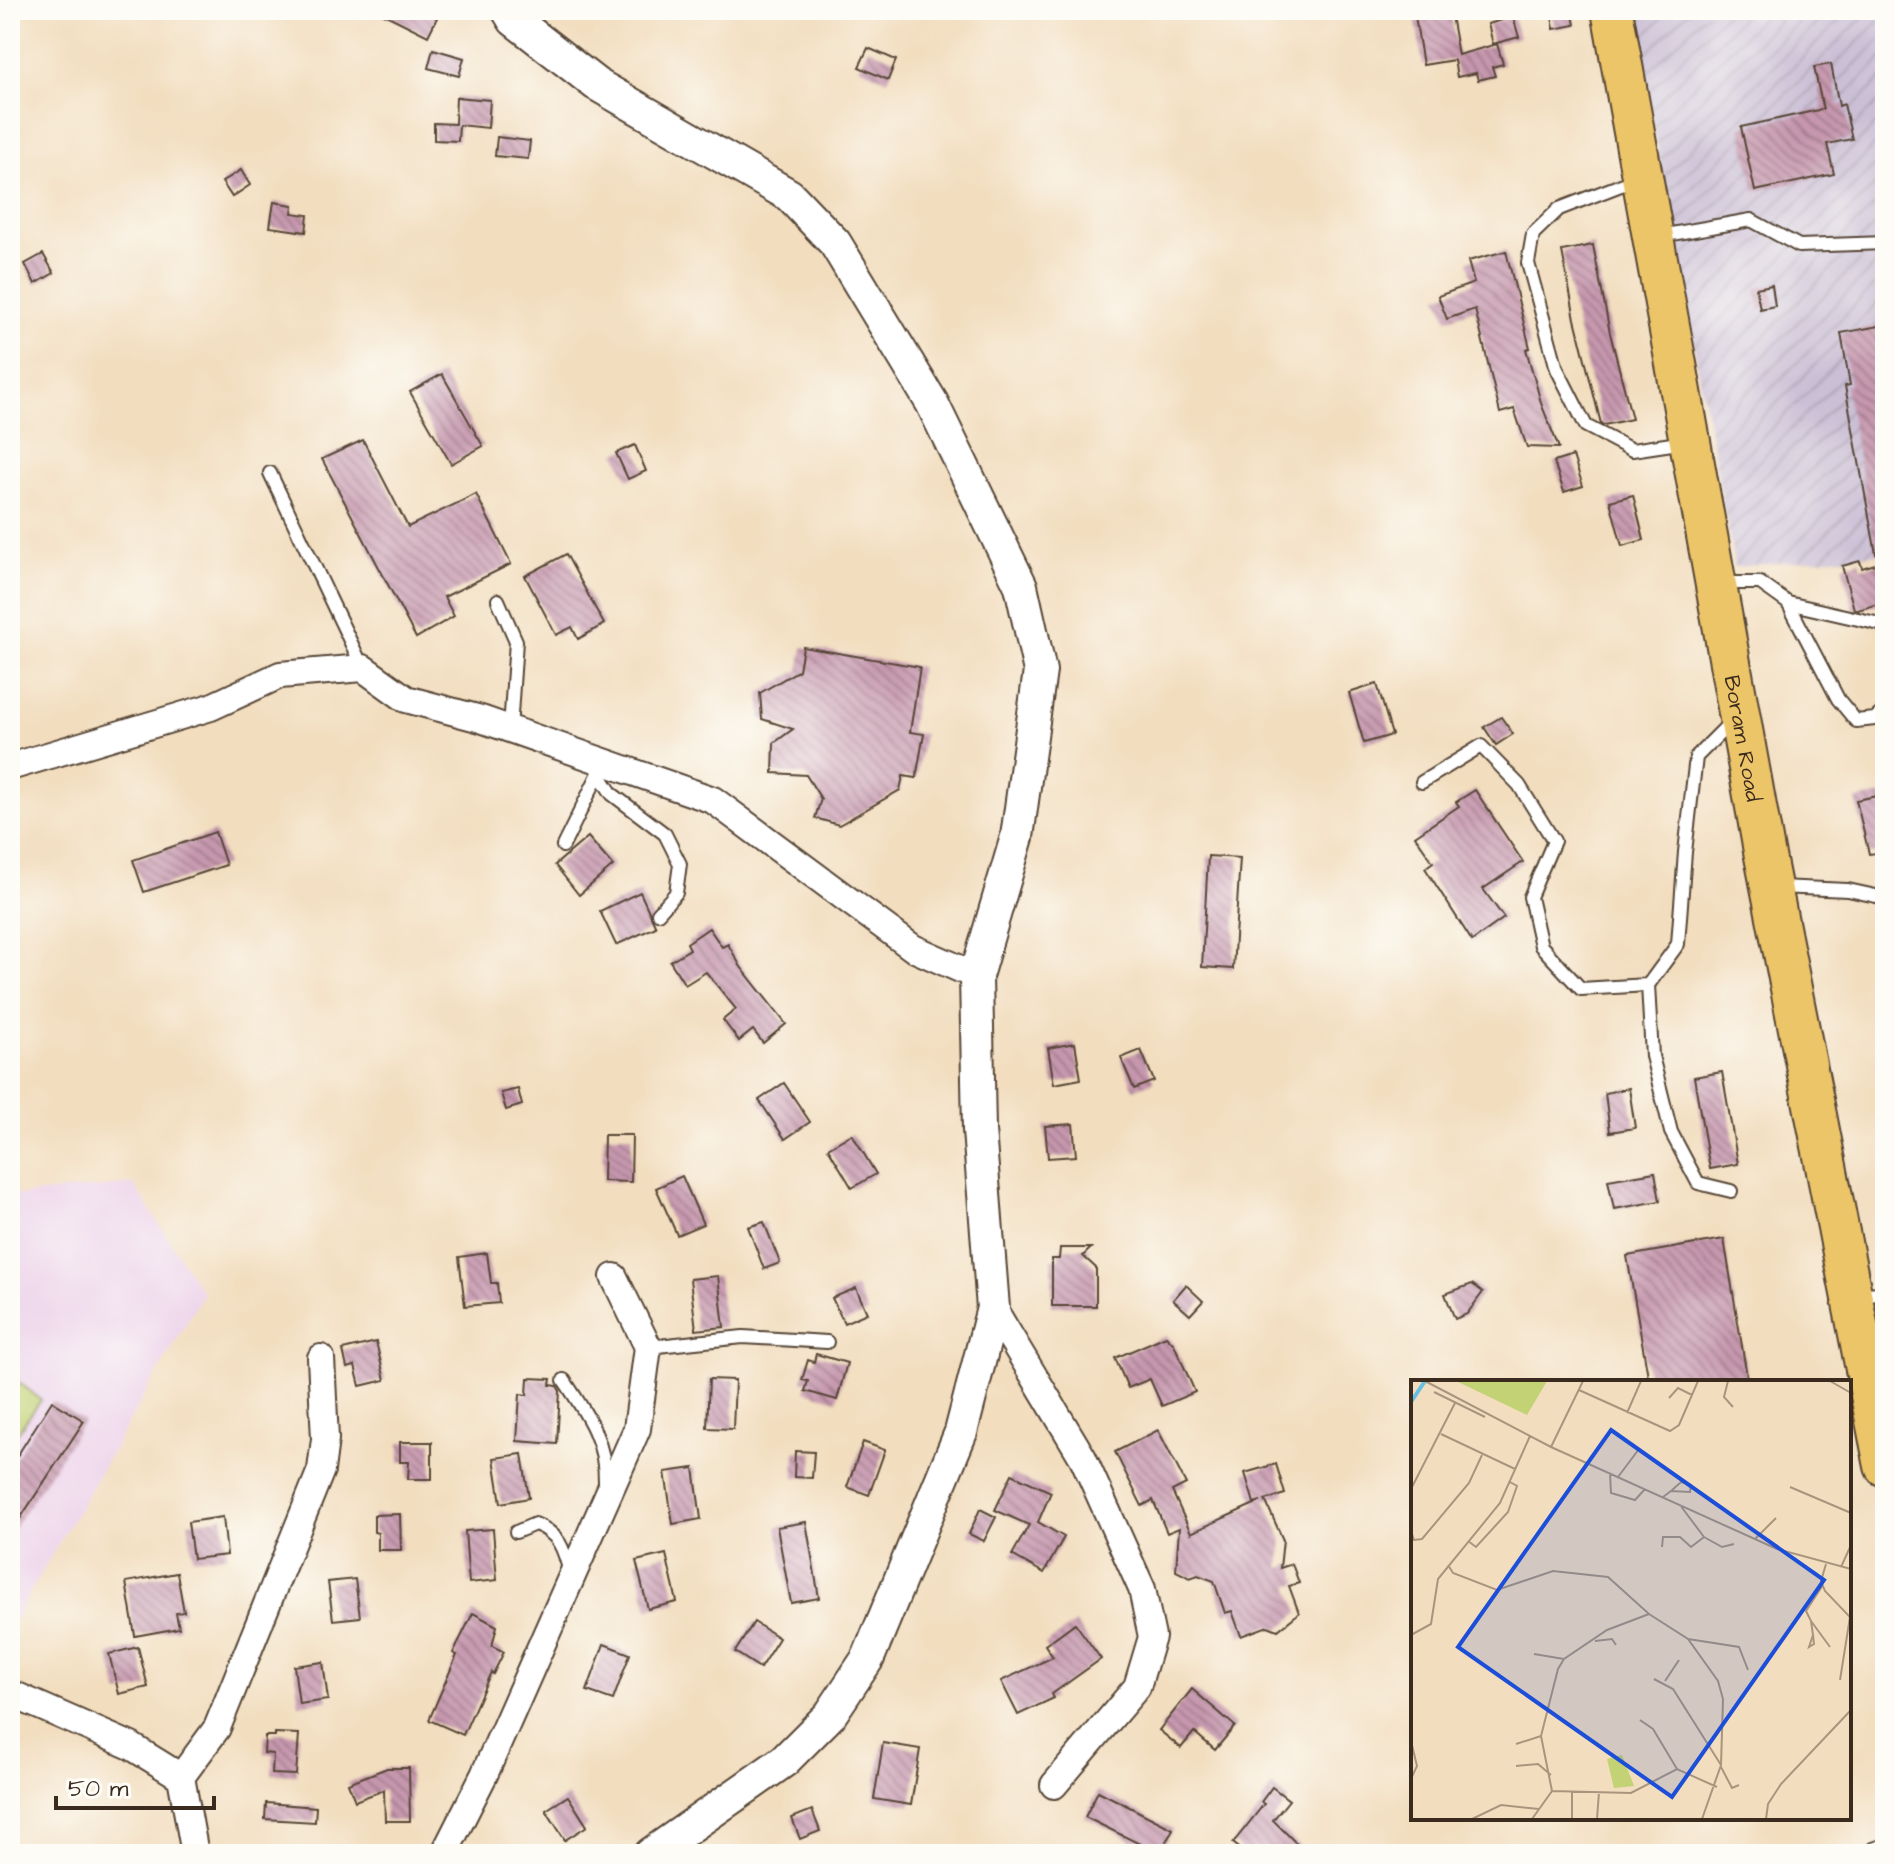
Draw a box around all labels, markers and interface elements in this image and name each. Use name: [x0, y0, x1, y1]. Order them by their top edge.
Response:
street label: Boram Road: [1716, 673, 1769, 804]
inset map: [1411, 1380, 1851, 1820]
scale bar: [56, 1760, 214, 1810]
text: 50 m: [68, 1772, 129, 1806]

